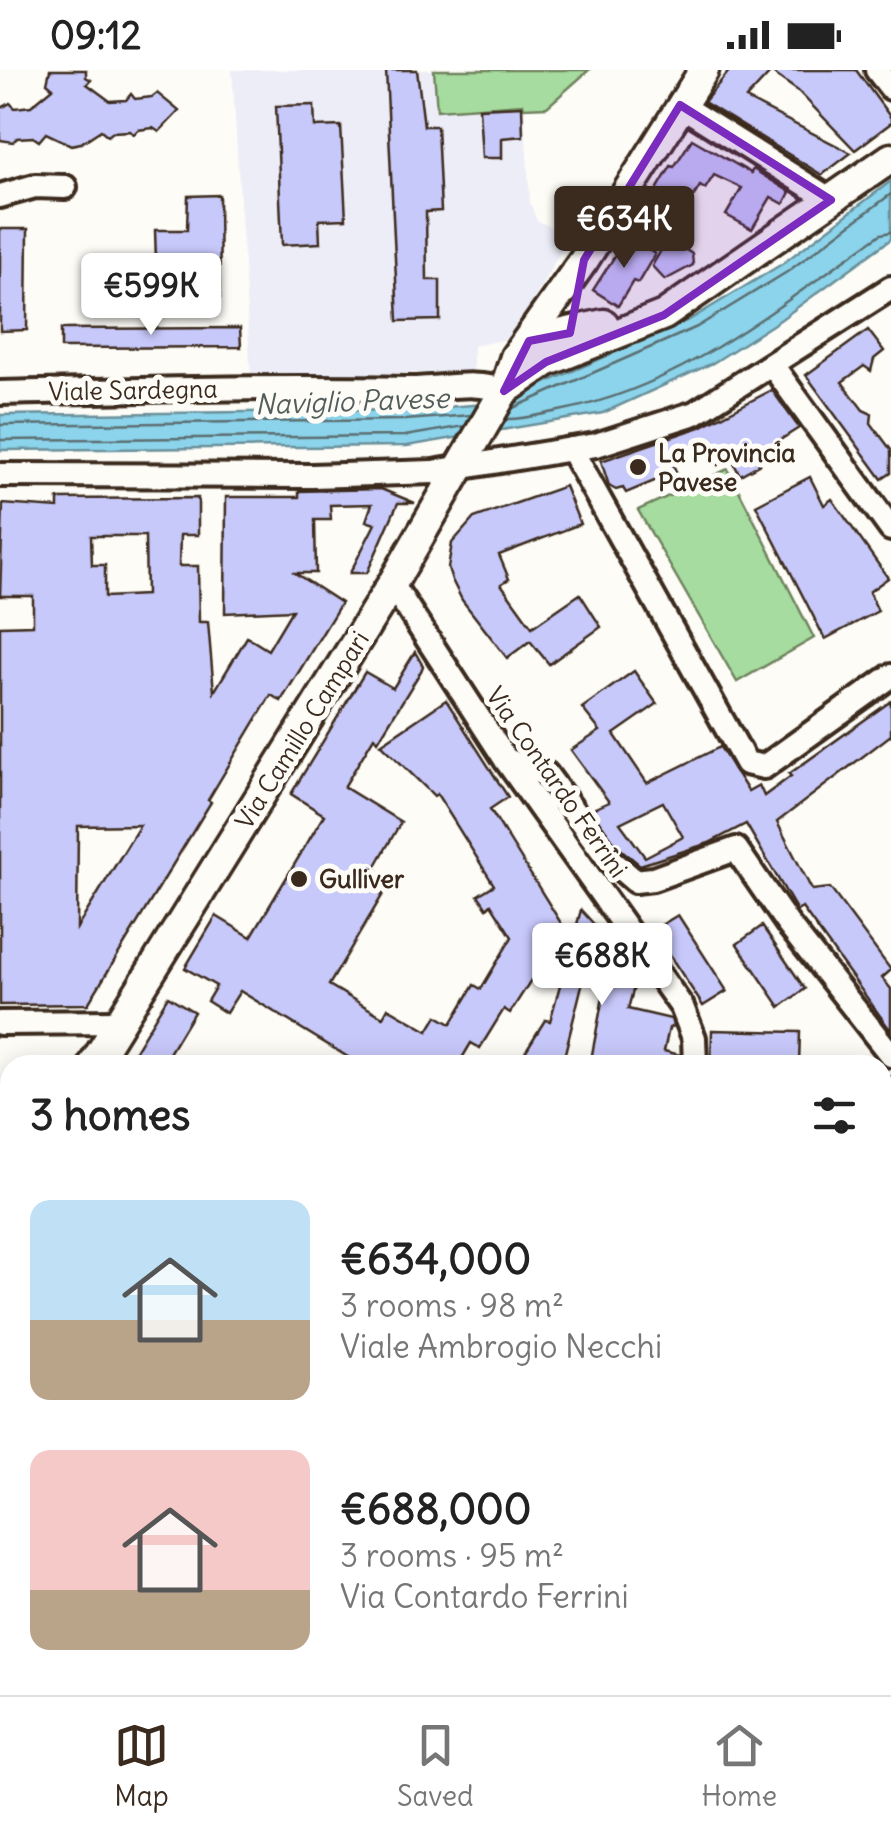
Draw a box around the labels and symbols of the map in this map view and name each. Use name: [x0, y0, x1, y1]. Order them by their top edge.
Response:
pin: €634K: [554, 186, 694, 271]
pin: €599K: [81, 253, 221, 338]
street label: Viale Sardegna: [48, 373, 218, 407]
water label: Naviglio Pavese: [254, 380, 452, 422]
place label: La Provincia Pavese: [658, 437, 796, 498]
marker: La Provincia Pavese: [627, 456, 649, 478]
street label: Via Camillo Campari: [228, 625, 376, 835]
street label: Via Contardo Ferrini: [479, 680, 635, 884]
place label: Gulliver: [319, 863, 405, 895]
marker: Gulliver: [288, 868, 310, 890]
pin: €688K: [532, 923, 672, 1008]

